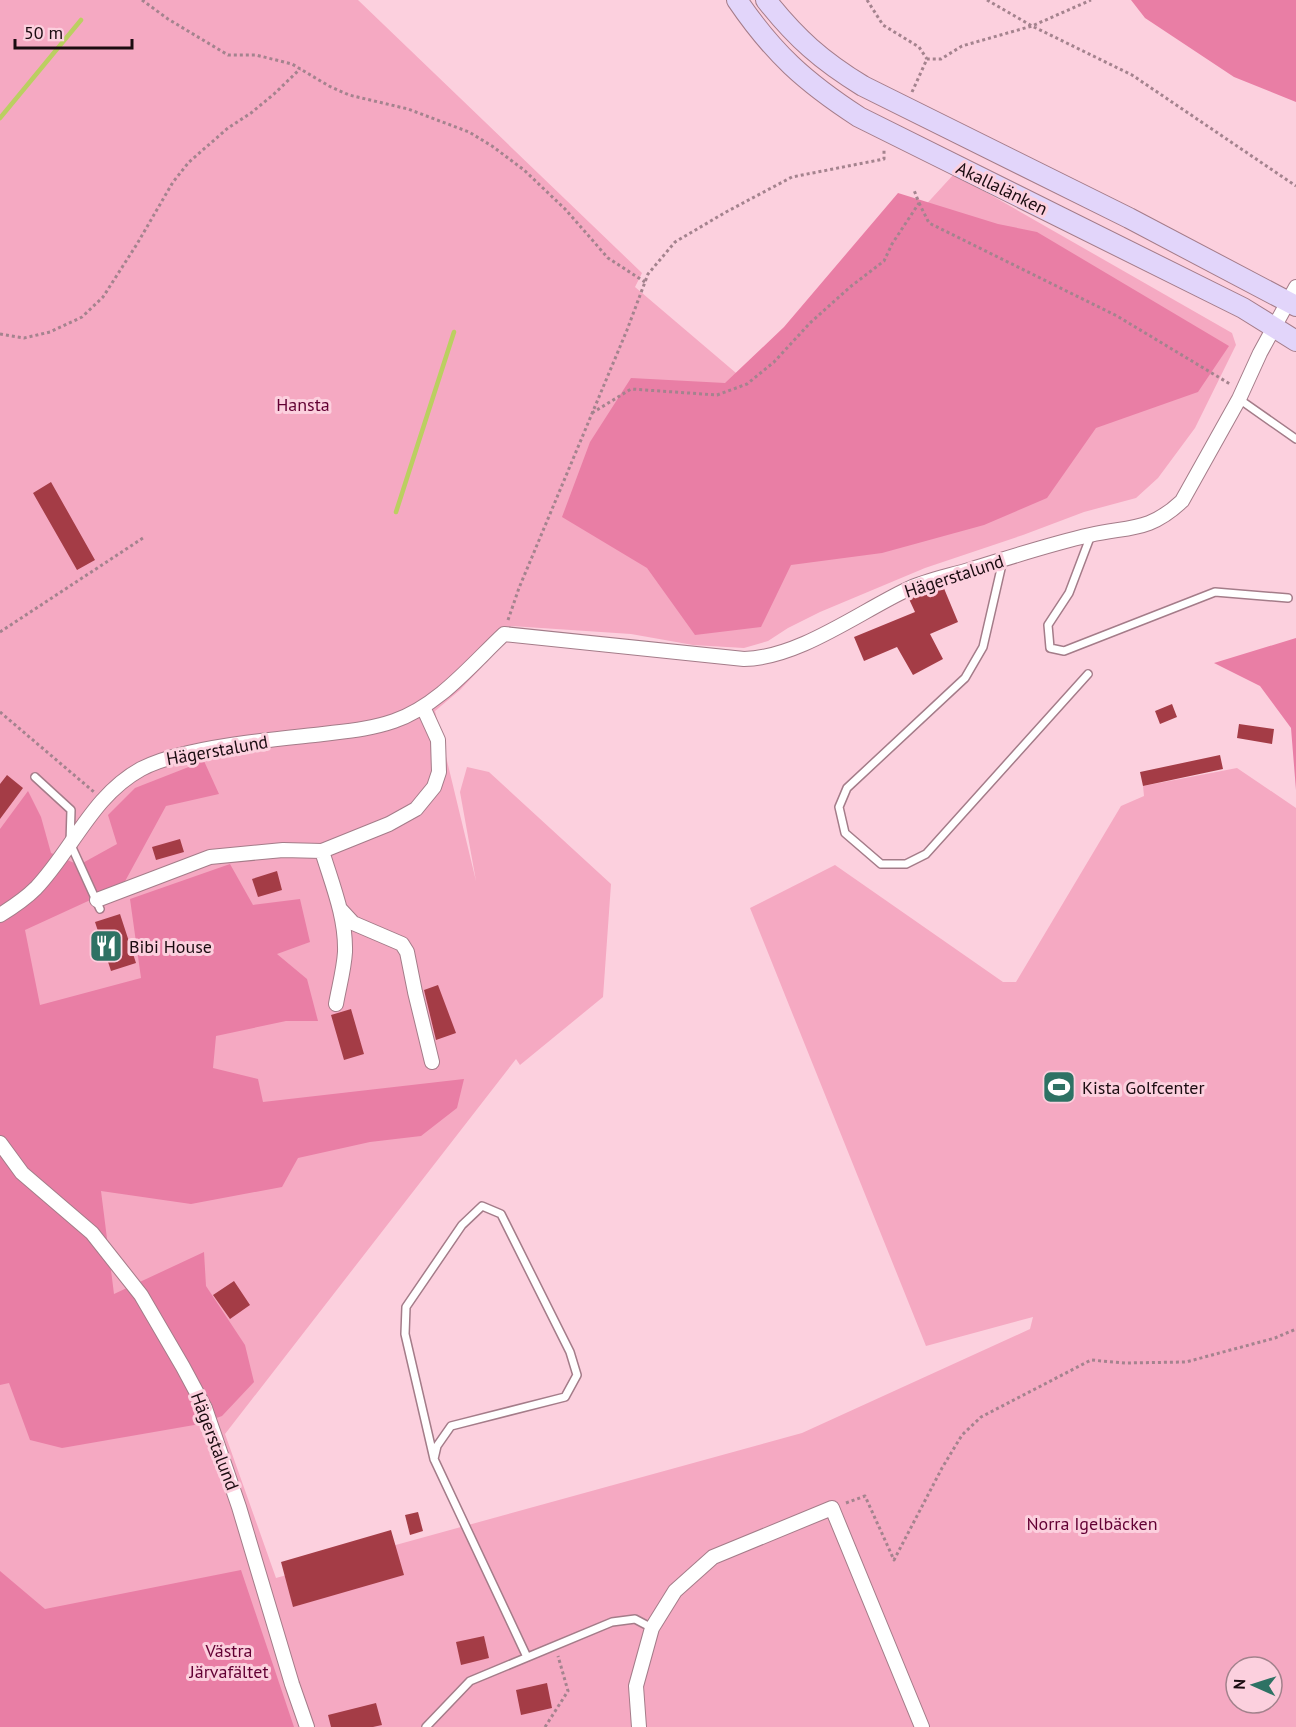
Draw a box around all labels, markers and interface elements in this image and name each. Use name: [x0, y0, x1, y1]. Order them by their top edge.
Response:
scale bar: [15, 12, 132, 50]
text: 50 m: [24, 21, 63, 44]
street label: Akallalänken: [952, 156, 1052, 220]
park label: Hansta: [276, 393, 330, 416]
street label: Hägerstalund: [901, 549, 1007, 603]
street label: Hägerstalund: [164, 730, 270, 770]
restaurant icon: Bibi House: [88, 928, 124, 964]
place label: Bibi House: [129, 935, 212, 958]
sports icon: Kista Golfcenter: [1041, 1069, 1077, 1105]
place label: Kista Golfcenter: [1082, 1076, 1205, 1099]
street label: Hägerstalund: [186, 1389, 244, 1493]
park label: Norra Igelbäcken: [1026, 1512, 1158, 1535]
park label: Västra Järvafältet: [189, 1639, 268, 1683]
north arrow: [1224, 1655, 1284, 1715]
text: N: [1229, 1678, 1249, 1690]

